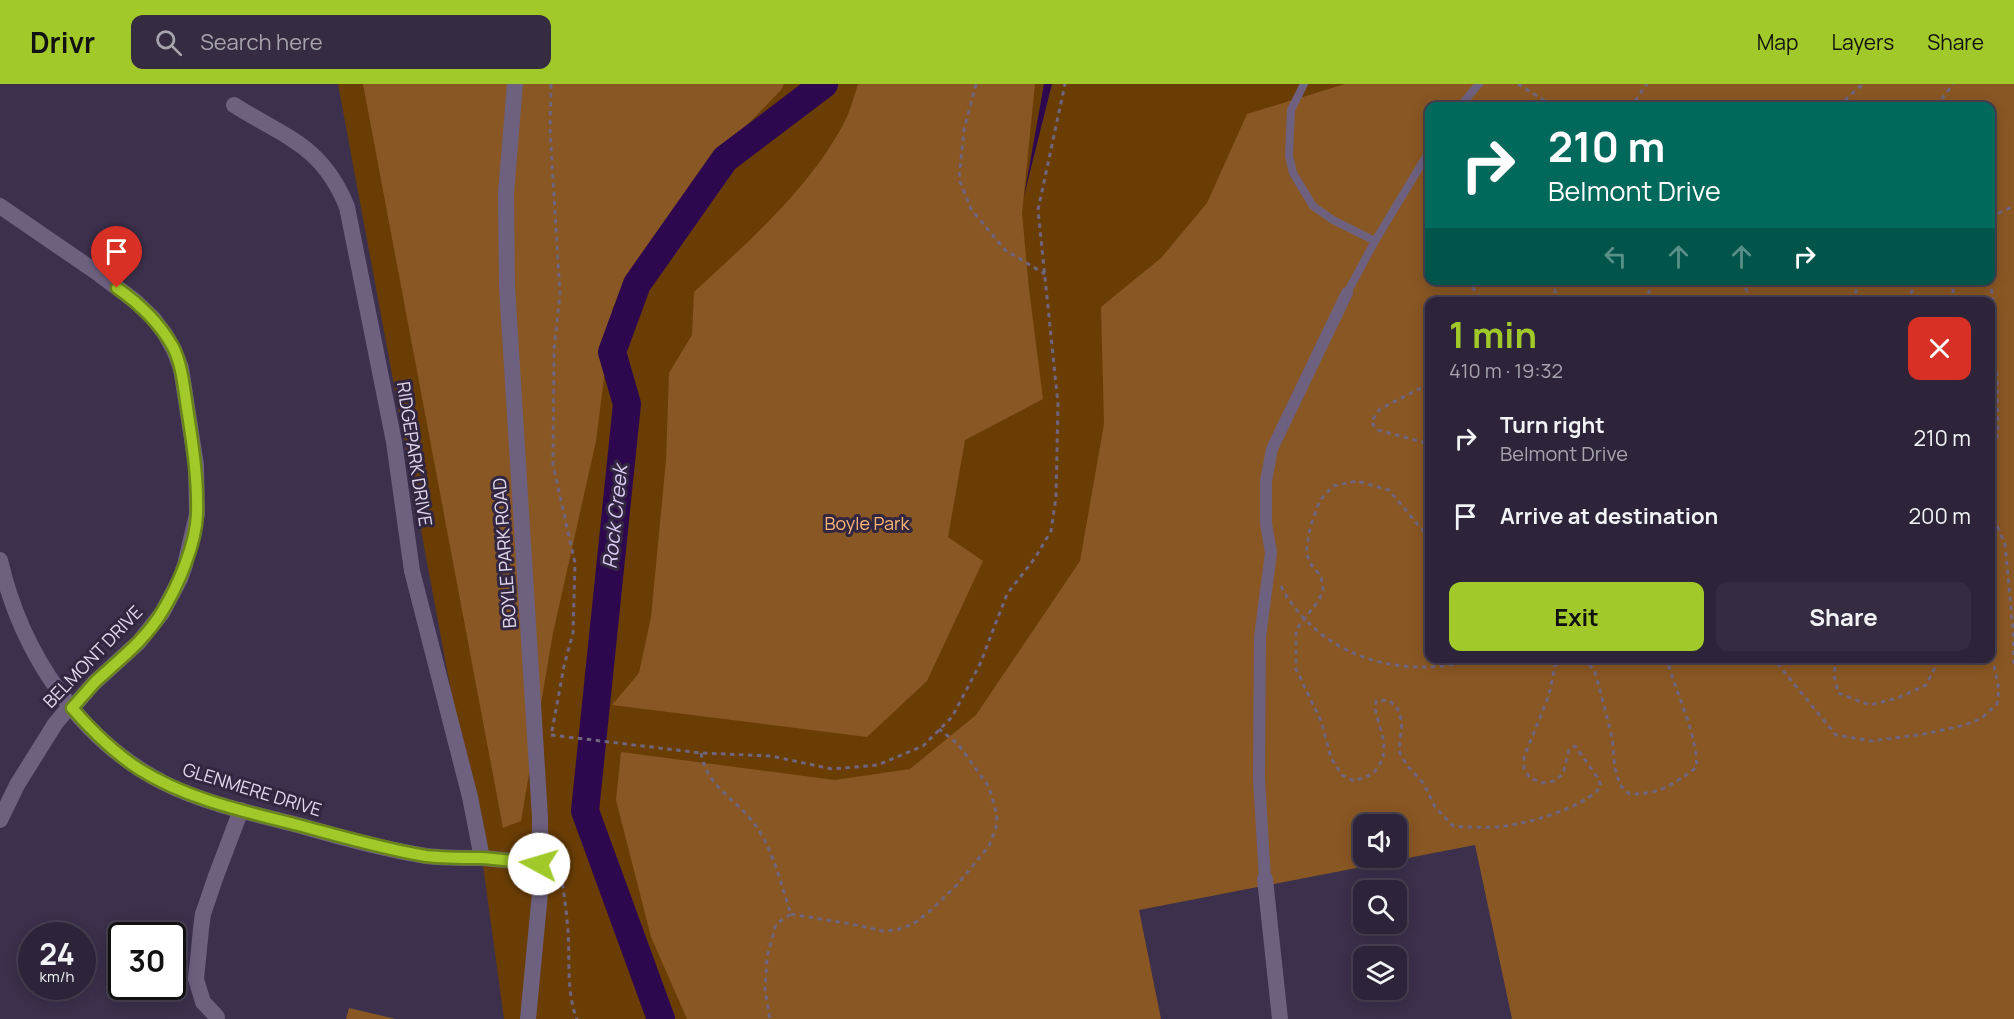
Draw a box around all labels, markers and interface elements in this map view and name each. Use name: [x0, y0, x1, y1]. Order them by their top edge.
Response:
search box: [131, 15, 551, 69]
text: Drivr: [30, 23, 95, 61]
icon: search: [152, 26, 185, 59]
text: Search here: [200, 27, 323, 57]
text: Map: [1757, 28, 1798, 56]
text: Layers: [1831, 28, 1894, 56]
text: Share: [1927, 28, 1984, 56]
text: 210 m: [1548, 117, 1665, 175]
icon: right: [1449, 126, 1527, 204]
text: Belmont Drive: [1548, 172, 1721, 209]
pin: [91, 226, 142, 288]
icon: arrive: [100, 235, 133, 268]
icon: left: [1599, 240, 1632, 273]
icon: ahead: [1662, 240, 1695, 273]
icon: ahead: [1725, 240, 1758, 273]
icon: right: [1788, 240, 1821, 273]
text: 1 min: [1449, 310, 1537, 359]
button: close: [1908, 317, 1971, 380]
text: 410 m · 19:32: [1449, 357, 1563, 384]
street label: RIDGEPARK DRIVE: [392, 380, 438, 528]
text: Turn right: [1500, 410, 1605, 440]
icon: right: [1449, 422, 1482, 455]
text: 210 m: [1913, 423, 1971, 453]
text: Belmont Drive: [1500, 440, 1628, 467]
water label: Rock Creek: [596, 461, 634, 570]
street label: BOYLE PARK ROAD: [487, 477, 521, 629]
icon: arrive: [1449, 500, 1482, 533]
text: Arrive at destination: [1500, 501, 1718, 531]
text: 200 m: [1909, 501, 1971, 531]
park label: Boyle Park: [824, 511, 911, 535]
button: Exit: [1449, 582, 1704, 651]
button: Share: [1716, 582, 1971, 651]
street label: BELMONT DRIVE: [37, 600, 147, 713]
street label: GLENMERE DRIVE: [180, 757, 325, 822]
map controls: [1353, 814, 1407, 1000]
button: sound: [1353, 814, 1407, 868]
position arrow: [507, 832, 571, 896]
button: search: [1353, 880, 1407, 934]
speed limit sign: 30: [108, 922, 186, 1000]
text: 24: [39, 933, 75, 974]
button: layers: [1353, 946, 1407, 1000]
text: km/h: [40, 966, 74, 987]

